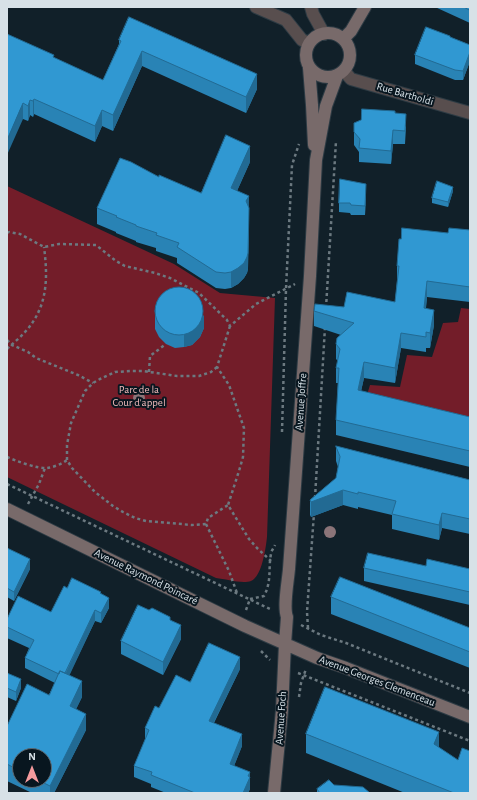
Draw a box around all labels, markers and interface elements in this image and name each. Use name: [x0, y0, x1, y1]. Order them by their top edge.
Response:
street label: Rue Bartholdi: [375, 80, 435, 108]
street label: Avenue Joffre: [292, 373, 310, 431]
park label: Parc de la Cour d'appel: [112, 383, 166, 409]
street label: Avenue Raymond Poincaré: [92, 546, 200, 608]
street label: Avenue Georges Clemenceau: [317, 653, 437, 709]
street label: Avenue Foch: [273, 691, 289, 745]
north arrow: [12, 748, 52, 788]
text: N: [28, 751, 36, 762]

